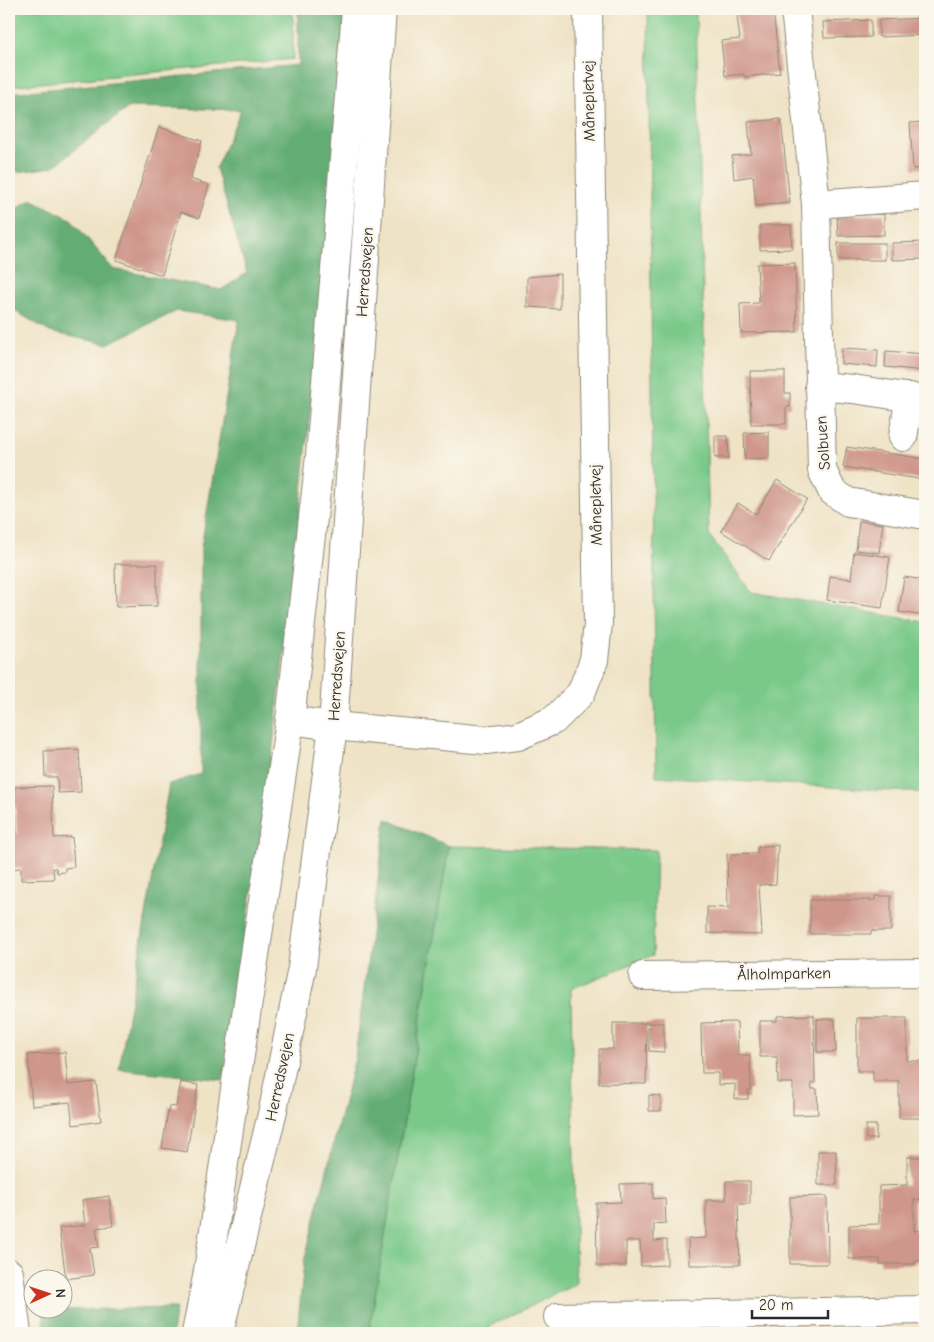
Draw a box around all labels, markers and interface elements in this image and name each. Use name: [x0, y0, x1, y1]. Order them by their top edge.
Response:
street label: Månepletvej: [579, 60, 599, 142]
street label: Herredsvejen: [353, 226, 377, 318]
street label: Solbuen: [812, 415, 834, 471]
street label: Månepletvej: [586, 464, 606, 546]
street label: Herredsvejen: [325, 630, 349, 722]
street label: Ålholmparken: [737, 963, 831, 984]
street label: Herredsvejen: [262, 1031, 298, 1123]
north arrow: [22, 1270, 72, 1320]
scale bar: [752, 1287, 828, 1319]
text: N: [52, 1288, 69, 1298]
text: 20 m: [759, 1296, 793, 1314]

